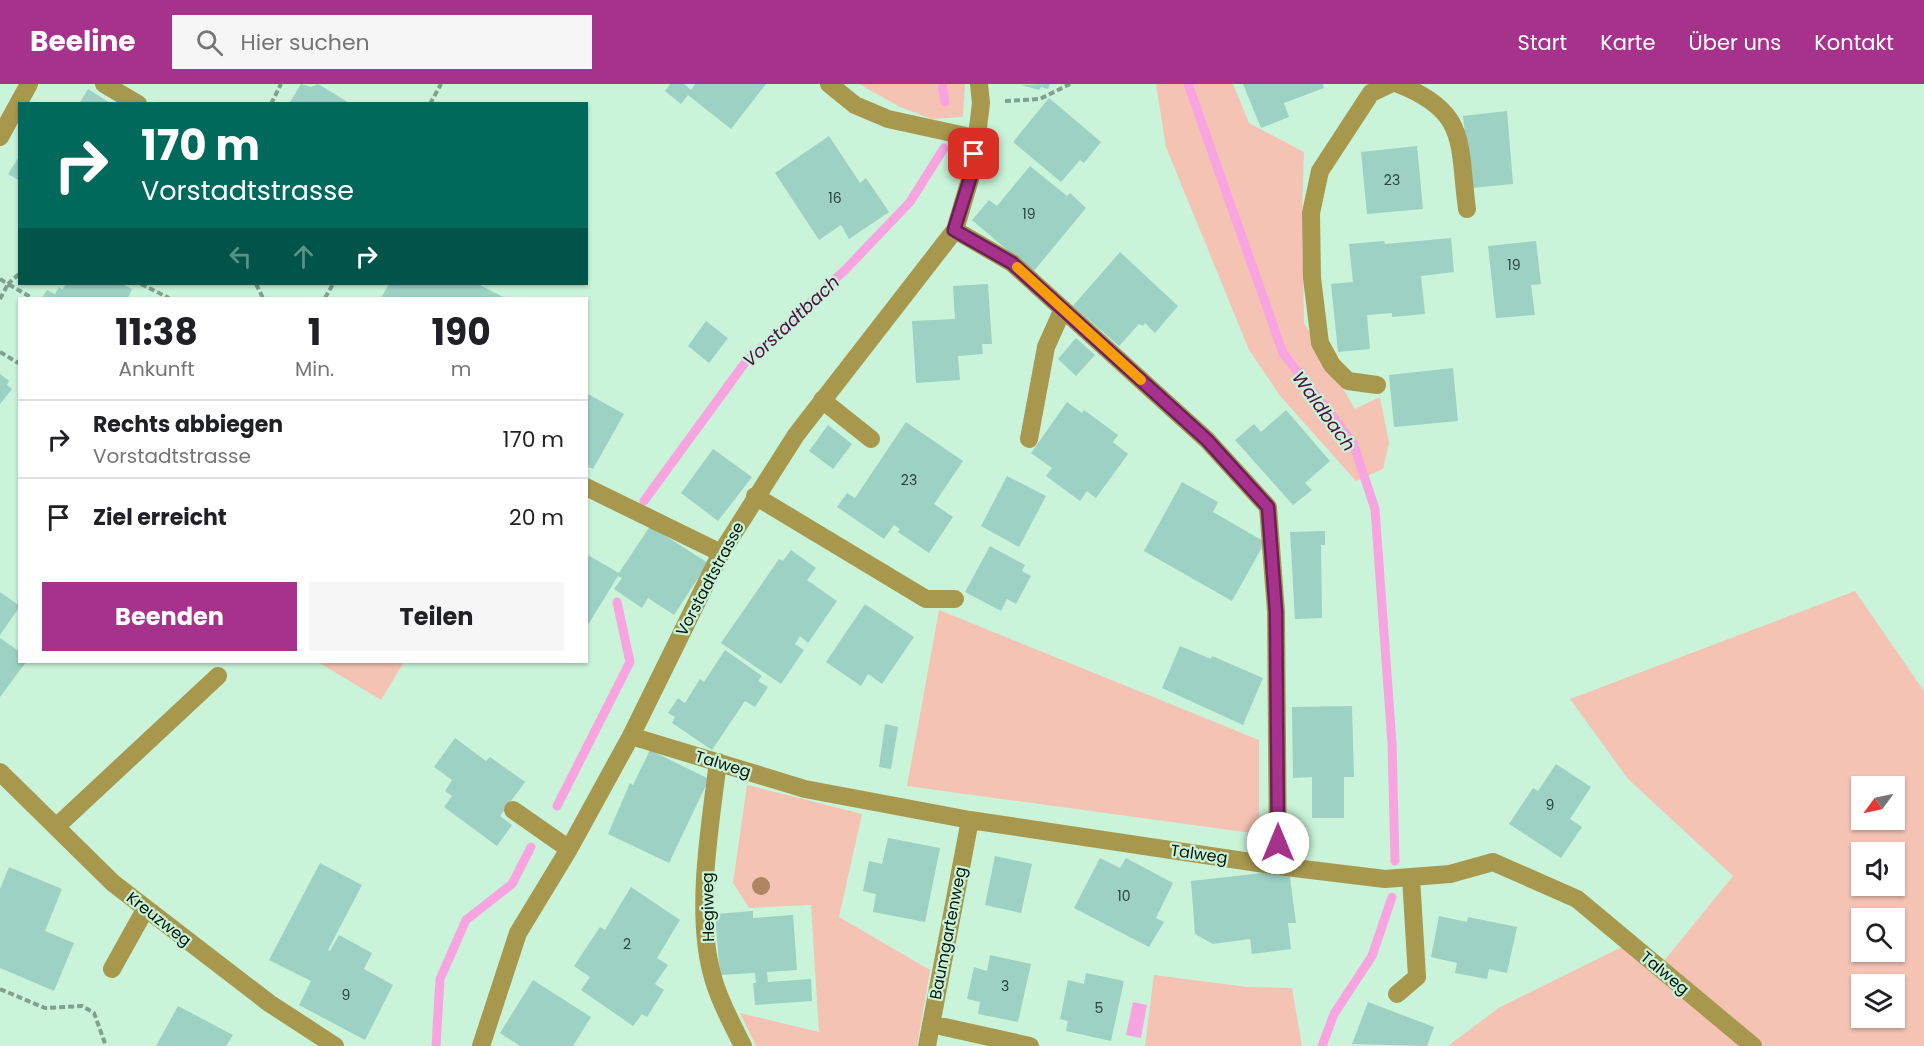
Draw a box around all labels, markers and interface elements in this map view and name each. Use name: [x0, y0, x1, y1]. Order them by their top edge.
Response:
search box: [172, 15, 592, 69]
text: Beeline: [30, 22, 136, 61]
icon: search: [193, 26, 226, 59]
text: Hier suchen: [241, 27, 370, 58]
text: Start: [1518, 28, 1567, 57]
text: Karte: [1600, 28, 1656, 57]
text: Über uns: [1689, 28, 1781, 57]
text: Kontakt: [1814, 28, 1894, 57]
text: 170 m: [141, 116, 260, 175]
icon: right: [42, 126, 120, 204]
pin: [948, 128, 999, 179]
icon: arrive: [957, 137, 990, 170]
house number: 23: [1384, 170, 1400, 190]
text: Vorstadtstrasse: [141, 172, 354, 209]
house number: 16: [828, 188, 842, 208]
house number: 19: [1022, 204, 1036, 224]
icon: left: [224, 240, 257, 273]
icon: ahead: [287, 240, 320, 273]
icon: right: [350, 240, 383, 273]
house number: 19: [1507, 255, 1521, 275]
water label: Vorstadtbach: [737, 270, 845, 372]
text: 11:38: [115, 307, 198, 358]
text: 1: [308, 307, 321, 358]
text: 190: [431, 307, 491, 358]
text: Ankunft: [118, 355, 195, 383]
text: Min.: [295, 355, 334, 383]
text: m: [451, 355, 471, 383]
water label: Waldbach: [1287, 366, 1361, 456]
text: Rechts abbiegen: [93, 409, 283, 440]
icon: right: [42, 423, 75, 456]
text: 170 m: [503, 424, 564, 455]
text: Vorstadtstrasse: [93, 442, 251, 470]
house number: 23: [901, 470, 917, 490]
icon: arrive: [42, 501, 75, 534]
text: Ziel erreicht: [93, 502, 227, 533]
text: 20 m: [509, 502, 564, 533]
street label: Vorstadtstrasse: [670, 518, 750, 640]
button: Beenden: [42, 582, 297, 651]
button: Teilen: [309, 582, 564, 651]
street label: Talweg: [692, 745, 754, 783]
north arrow: [1851, 776, 1905, 830]
map controls: [1851, 776, 1905, 1028]
house number: 9: [1546, 795, 1554, 815]
position arrow: [1246, 811, 1310, 875]
street label: Talweg: [1169, 839, 1229, 869]
button: sound: [1851, 842, 1905, 896]
street label: Baumgartenweg: [924, 865, 972, 1001]
street label: Hegiweg: [696, 872, 720, 942]
street label: Kreuzweg: [122, 886, 196, 952]
house number: 10: [1117, 886, 1131, 906]
button: search: [1851, 908, 1905, 962]
house number: 2: [623, 934, 631, 954]
street label: Talweg: [1636, 946, 1694, 1000]
button: layers: [1851, 974, 1905, 1028]
house number: 3: [1001, 976, 1009, 996]
house number: 9: [342, 985, 350, 1005]
house number: 5: [1095, 998, 1103, 1018]

